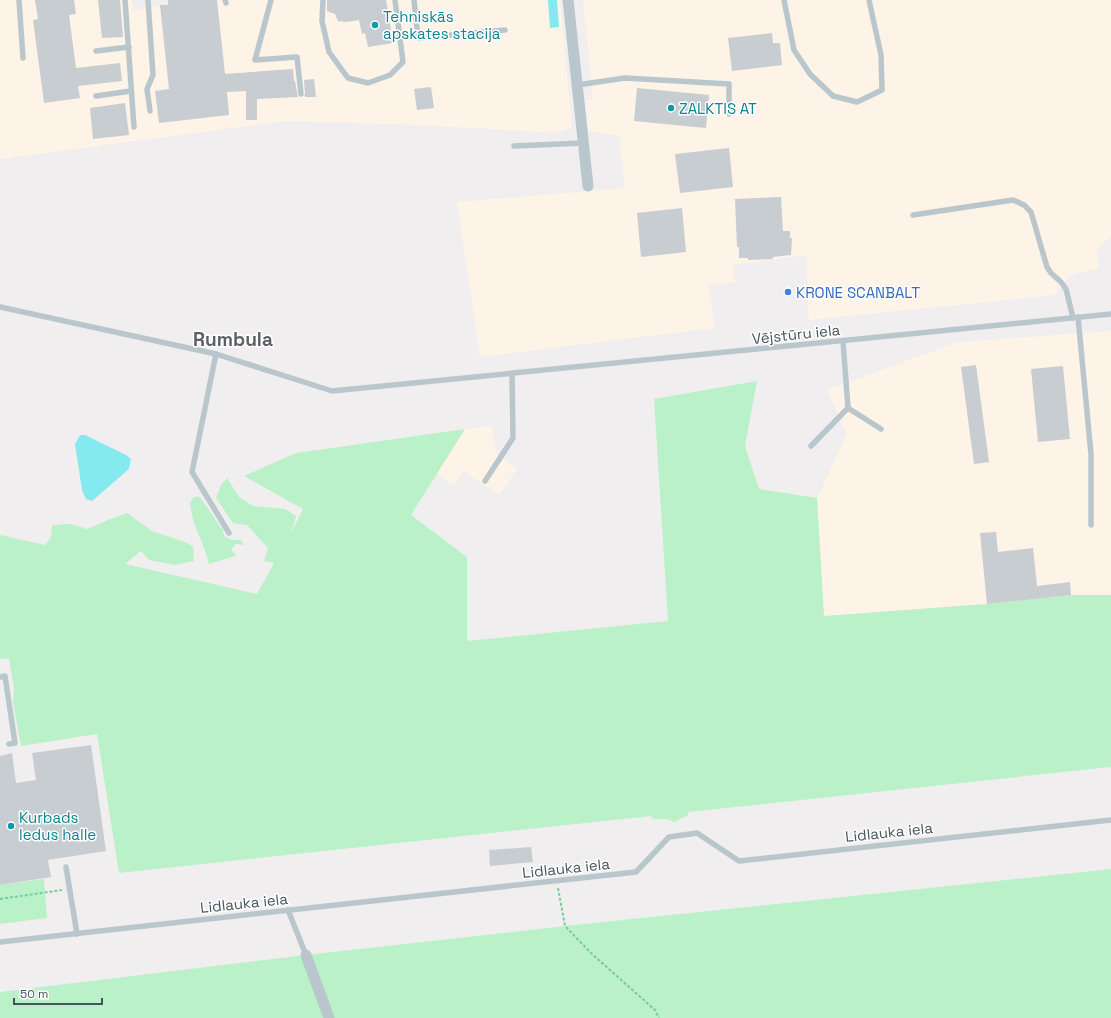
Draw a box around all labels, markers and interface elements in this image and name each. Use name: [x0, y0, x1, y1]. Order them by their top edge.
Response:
place label: Tehniskās apskates stacija: [383, 7, 501, 43]
marker: Tehniskās apskates stacija: [370, 20, 380, 30]
place label: ZALKTIS AT: [679, 99, 757, 118]
marker: ZALKTIS AT: [666, 103, 676, 113]
place label: KRONE SCANBALT: [796, 283, 920, 302]
marker: KRONE SCANBALT: [783, 287, 793, 297]
street label: Vējstūru iela: [751, 320, 841, 348]
district label: Rumbula: [193, 327, 273, 352]
place label: Kurbads ledus halle: [19, 808, 96, 844]
street label: Lidlauka iela: [844, 818, 934, 846]
marker: Kurbads ledus halle: [6, 821, 16, 831]
street label: Lidlauka iela: [521, 854, 611, 882]
street label: Lidlauka iela: [199, 889, 289, 917]
scale bar: [14, 980, 102, 1006]
text: 50 m: [20, 986, 48, 1002]

